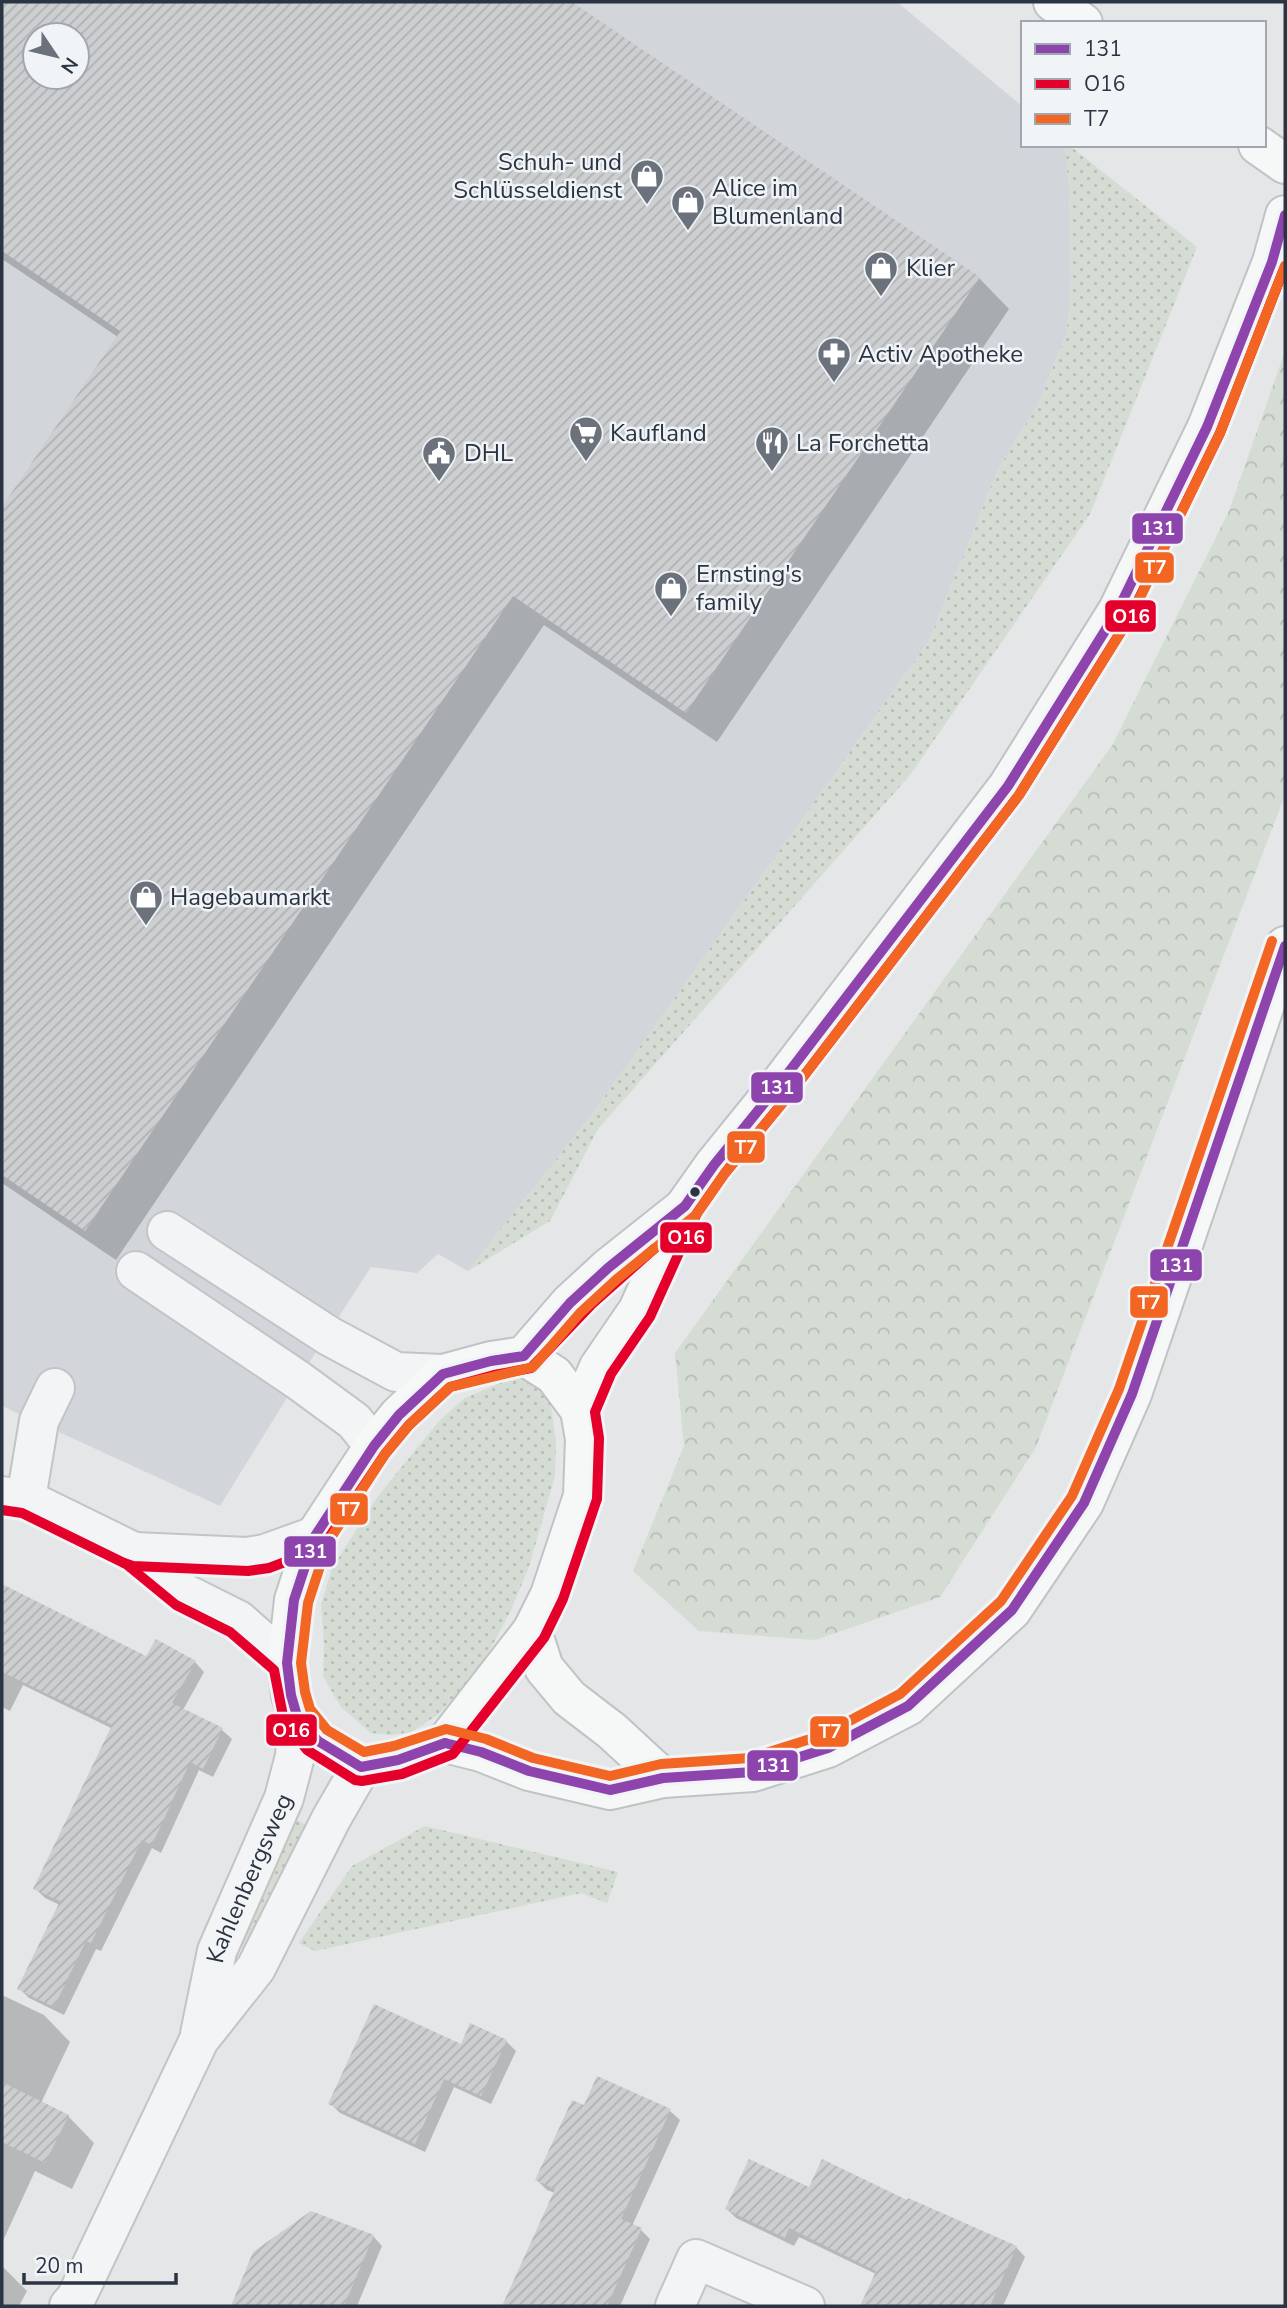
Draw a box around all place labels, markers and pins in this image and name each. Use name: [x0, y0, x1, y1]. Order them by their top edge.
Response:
place label: Schuh- und Schlüsseldienst: [453, 146, 623, 206]
shop icon: Schuh- und Schlüsseldienst: [628, 157, 666, 206]
place label: Alice im Blumenland: [712, 172, 843, 232]
shop icon: Alice im Blumenland: [669, 183, 707, 232]
shop icon: Klier: [862, 249, 900, 298]
place label: Klier: [906, 252, 955, 284]
pharmacy icon: Activ Apotheke: [815, 335, 853, 384]
place label: Activ Apotheke: [858, 338, 1023, 370]
supermarket icon: Kaufland: [567, 414, 605, 463]
place label: Kaufland: [610, 417, 707, 449]
restaurant icon: La Forchetta: [753, 424, 791, 473]
place label: La Forchetta: [796, 427, 929, 459]
public building icon: DHL: [420, 434, 458, 483]
place label: DHL: [464, 437, 513, 469]
place label: Ernsting's family: [696, 558, 802, 618]
shop icon: Ernsting's family: [652, 569, 690, 618]
shop icon: Hagebaumarkt: [127, 878, 165, 927]
place label: Hagebaumarkt: [170, 881, 331, 913]
unlabelled marker: [688, 1185, 702, 1199]

